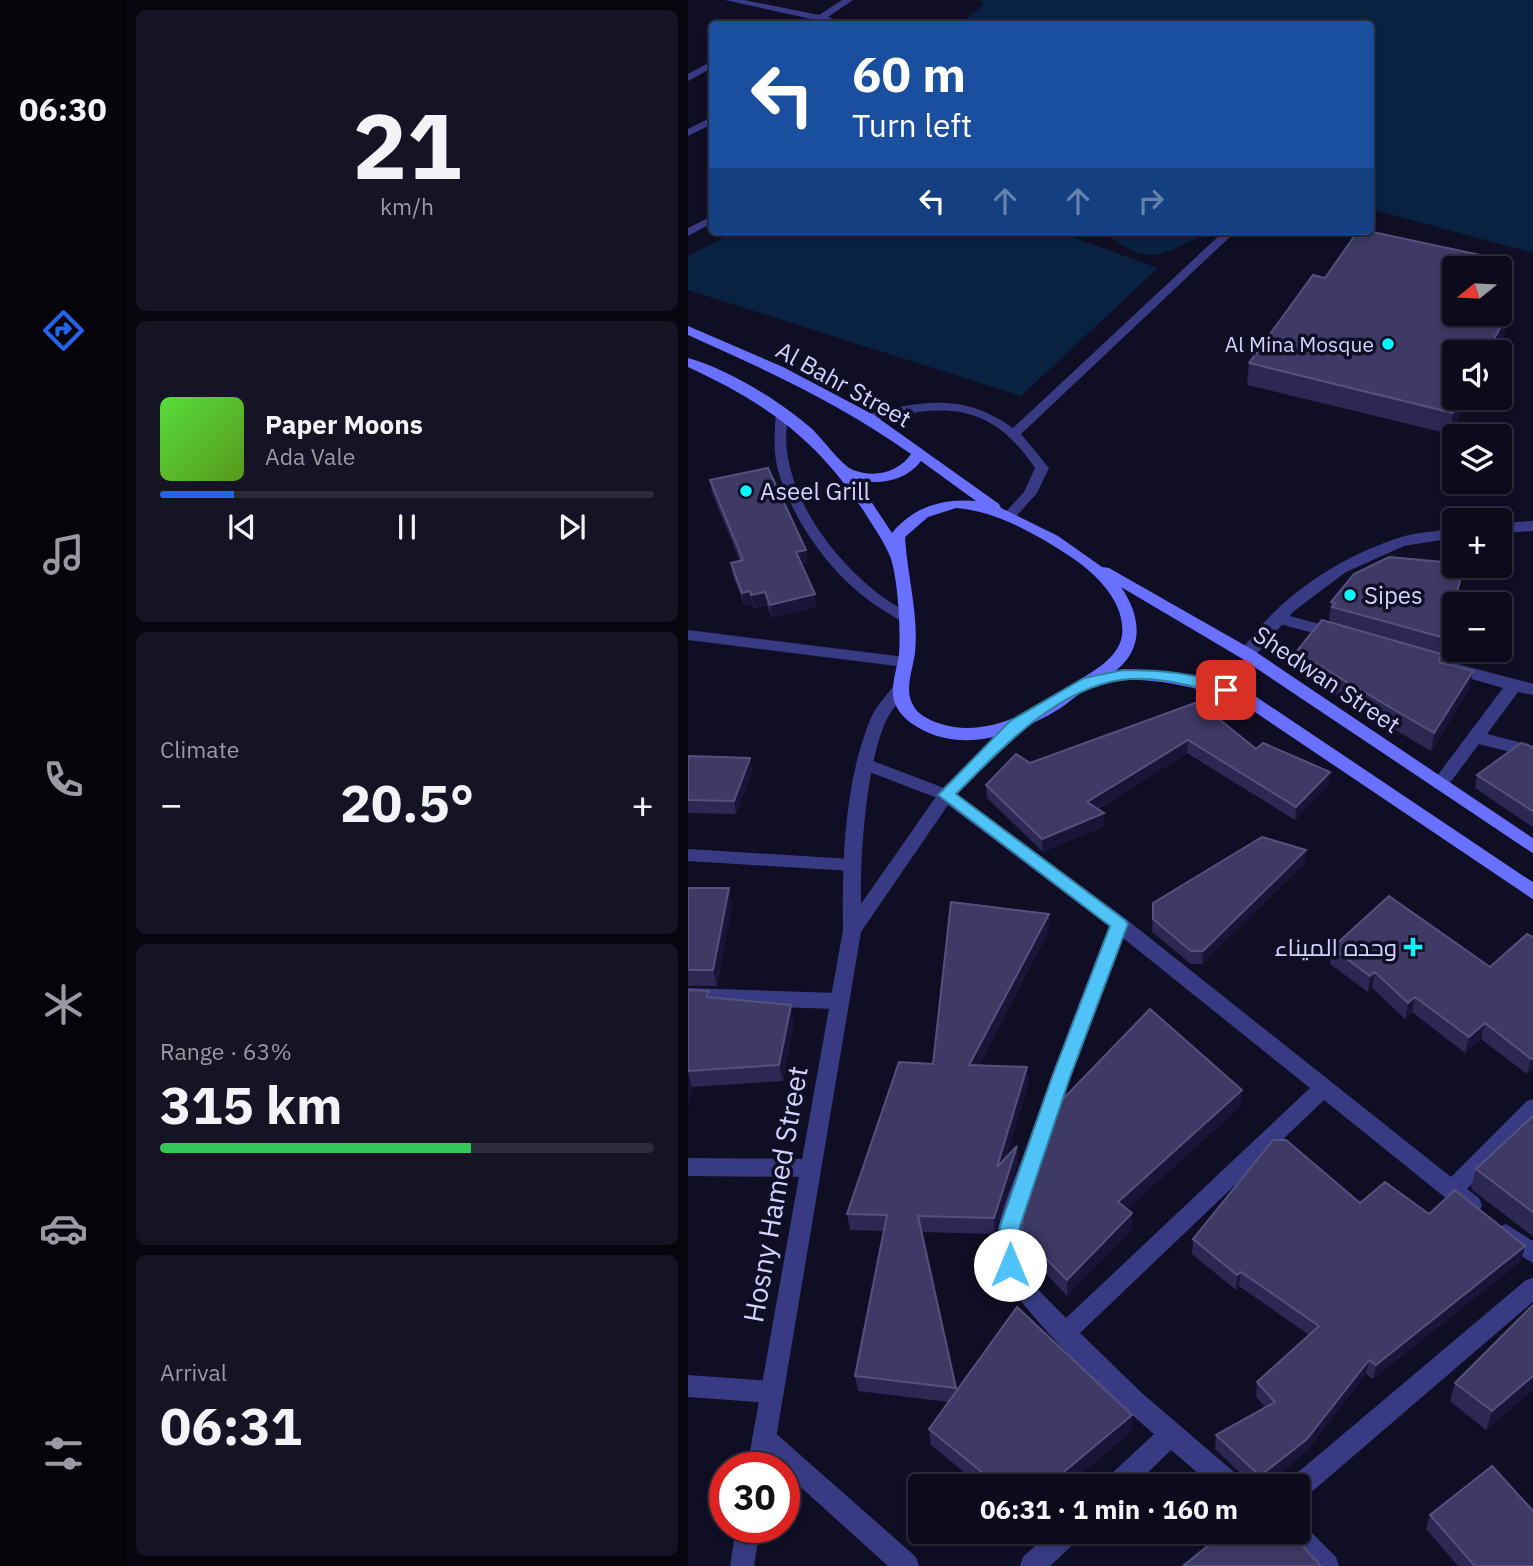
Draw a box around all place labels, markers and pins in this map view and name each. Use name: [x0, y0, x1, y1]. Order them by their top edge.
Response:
place label: Al Mina Mosque: [1225, 330, 1374, 358]
marker: Al Mina Mosque: [1380, 336, 1396, 352]
place label: Aseel Grill: [760, 475, 870, 507]
marker: Aseel Grill: [738, 483, 754, 499]
place label: Sipes: [1364, 579, 1423, 611]
marker: Sipes: [1342, 587, 1358, 603]
pin: [1196, 660, 1256, 720]
place label: وحده الميناء: [1275, 931, 1397, 963]
marker: وحده الميناء: [1403, 937, 1423, 957]

